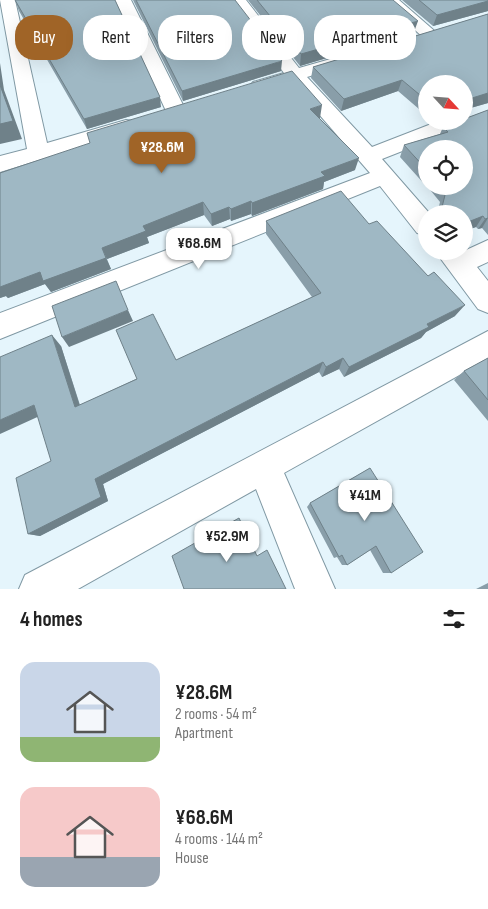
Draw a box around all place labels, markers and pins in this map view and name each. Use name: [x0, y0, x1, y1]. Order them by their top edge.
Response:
pin: ¥28.6M: [121, 132, 203, 174]
pin: ¥68.6M: [158, 228, 240, 270]
pin: ¥41M: [335, 480, 395, 522]
pin: ¥52.9M: [186, 520, 268, 563]

